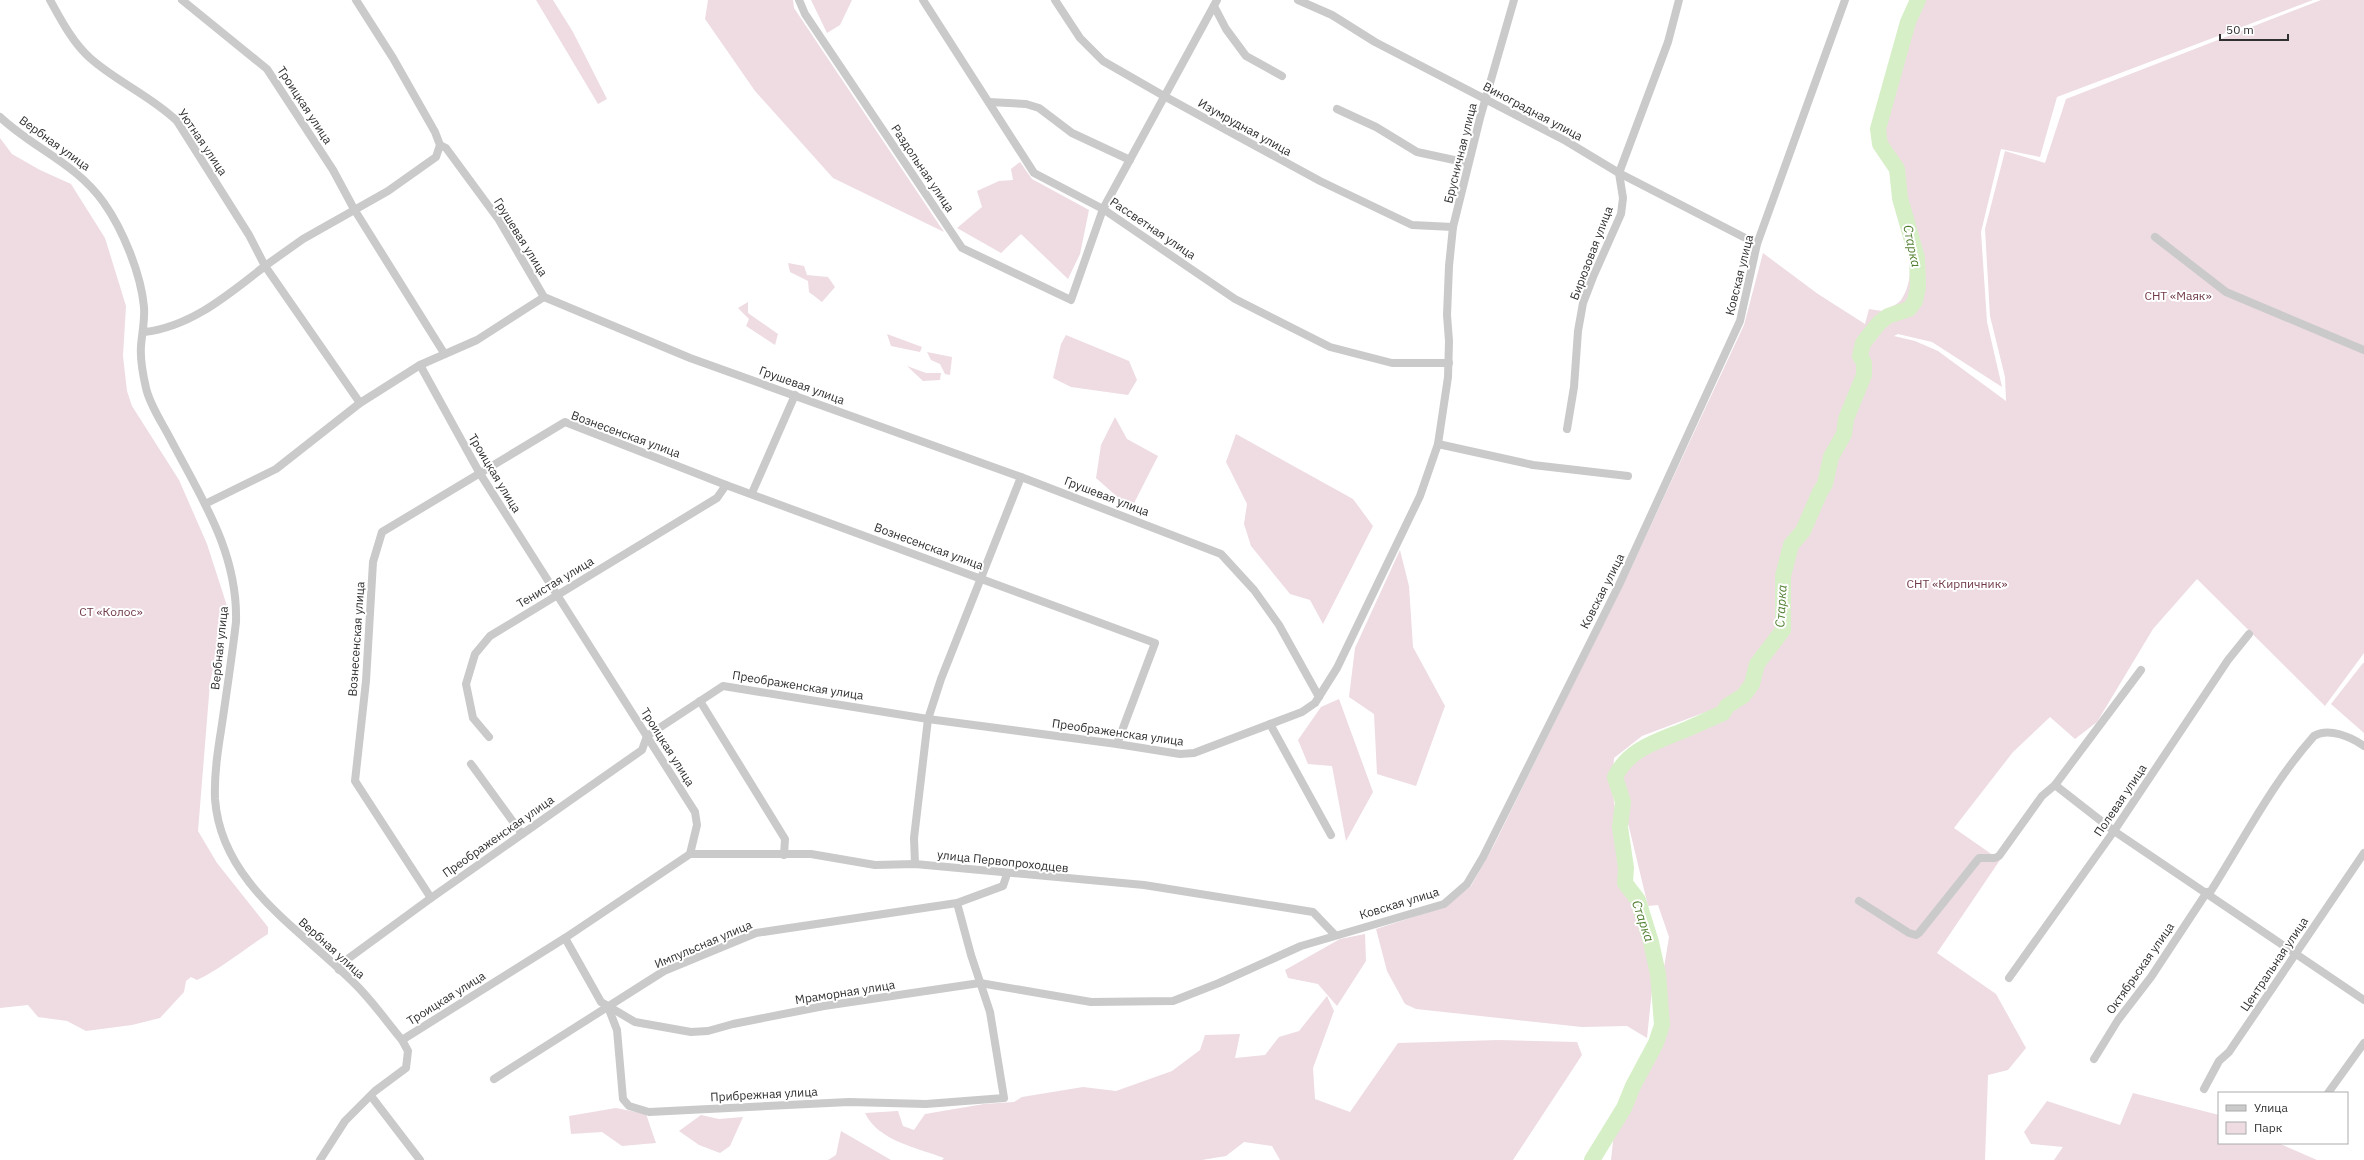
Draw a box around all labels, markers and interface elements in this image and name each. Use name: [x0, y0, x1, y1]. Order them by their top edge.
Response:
scale bar: [2220, 16, 2288, 42]
text: 50 m: [2226, 22, 2254, 37]
street label: Троицкая улица: [274, 63, 336, 147]
street label: Виноградная улица: [1481, 78, 1586, 144]
street label: Изумрудная улица: [1196, 95, 1295, 159]
street label: Брусничная улица: [1440, 101, 1480, 205]
street label: Уютная улица: [175, 106, 231, 179]
street label: Вербная улица: [17, 112, 94, 174]
street label: Раздольная улица: [888, 121, 958, 215]
street label: Рассветная улица: [1107, 194, 1199, 263]
street label: Грушевая улица: [491, 195, 551, 280]
street label: Бирюзовая улица: [1566, 203, 1616, 302]
water label: Старка: [1899, 223, 1925, 269]
street label: Ковская улица: [1722, 233, 1756, 317]
park label: СНТ «Маяк»: [2144, 288, 2212, 303]
street label: Грушевая улица: [757, 363, 847, 408]
street label: Вознесенская улица: [569, 407, 683, 461]
street label: Троицкая улица: [465, 431, 525, 516]
street label: Грушевая улица: [1062, 473, 1152, 519]
street label: Вознесенская улица: [872, 519, 986, 573]
street label: Ковская улица: [1577, 550, 1628, 631]
street label: Тенистая улица: [514, 553, 597, 611]
park label: СНТ «Кирпичник»: [1907, 576, 2007, 591]
street label: Вознесенская улица: [345, 580, 368, 697]
water label: Старка: [1771, 584, 1791, 628]
park label: СТ «Колос»: [79, 604, 143, 619]
street label: Вербная улица: [207, 605, 231, 691]
street label: Преображенская улица: [731, 667, 865, 703]
street label: Троицкая улица: [638, 705, 698, 789]
street label: Преображенская улица: [1051, 715, 1185, 749]
street label: Полевая улица: [2090, 761, 2150, 839]
street label: Преображенская улица: [439, 791, 557, 880]
street label: улица Первопроходцев: [937, 847, 1069, 875]
street label: Ковская улица: [1357, 884, 1441, 922]
water label: Старка: [1628, 898, 1658, 944]
street label: Вербная улица: [296, 914, 369, 982]
street label: Центральная улица: [2237, 914, 2311, 1014]
street label: Импульсная улица: [652, 916, 755, 971]
street label: Октябрьская улица: [2103, 919, 2178, 1017]
street label: Троицкая улица: [404, 968, 488, 1028]
street label: Мраморная улица: [794, 977, 897, 1007]
street label: Прибрежная улица: [710, 1084, 819, 1104]
legend: [2218, 1092, 2348, 1144]
text: Улица: [2254, 1100, 2288, 1115]
text: Парк: [2254, 1120, 2283, 1135]

